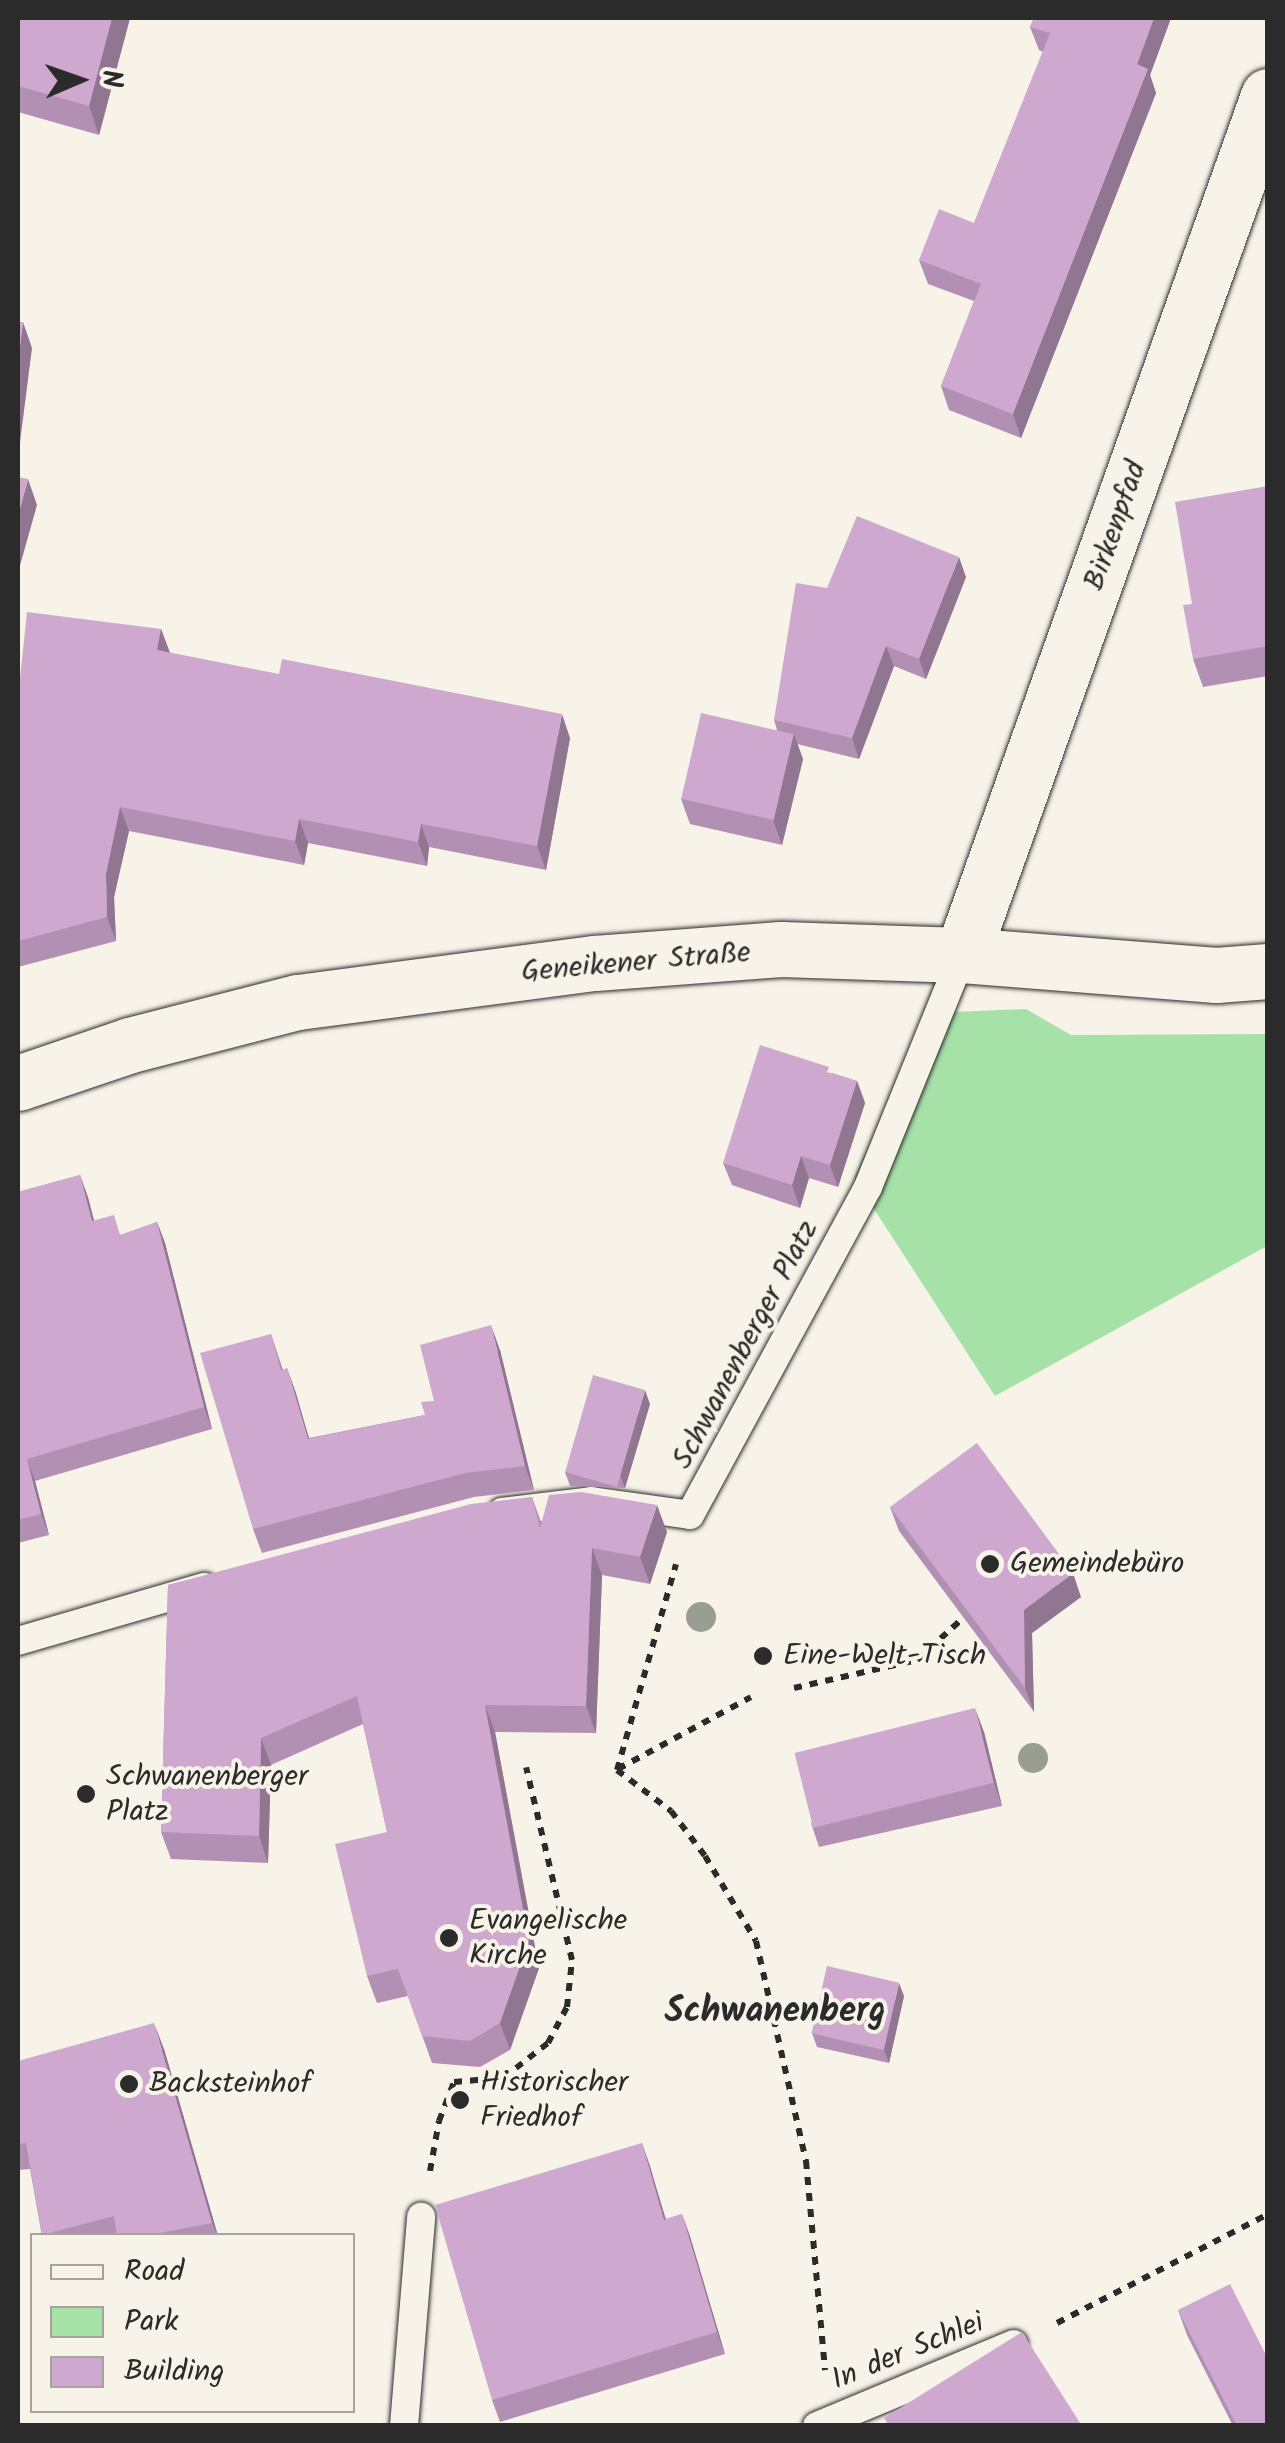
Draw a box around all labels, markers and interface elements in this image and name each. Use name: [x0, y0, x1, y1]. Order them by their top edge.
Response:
north arrow: [30, 30, 130, 130]
text: N: [88, 69, 133, 89]
street label: Birkenpfad: [1077, 457, 1155, 595]
street label: Geneikener Straße: [520, 935, 752, 991]
street label: Schwanenberger Platz: [665, 1214, 827, 1476]
place label: Gemeindebüro: [1010, 1546, 1184, 1582]
marker: Gemeindebüro: [979, 1553, 1001, 1575]
place label: Eine-Welt-Tisch: [783, 1638, 986, 1674]
marker: Eine-Welt-Tisch: [752, 1645, 774, 1667]
place label: Schwanenberger Platz: [106, 1759, 308, 1830]
marker: Schwanenberger Platz: [75, 1783, 97, 1805]
place label: Evangelische Kirche: [469, 1903, 627, 1974]
marker: Evangelische Kirche: [438, 1927, 460, 1949]
district label: Schwanenberg: [664, 1991, 886, 2033]
place label: Historischer Friedhof: [480, 2065, 628, 2136]
place label: Backsteinhof: [149, 2066, 312, 2102]
marker: Backsteinhof: [118, 2073, 140, 2095]
marker: Historischer Friedhof: [449, 2089, 471, 2111]
legend: [30, 2233, 355, 2413]
text: Road: [124, 2248, 184, 2296]
text: Park: [124, 2298, 178, 2346]
street label: In der Schlei: [827, 2305, 989, 2399]
text: Building: [124, 2348, 224, 2396]

